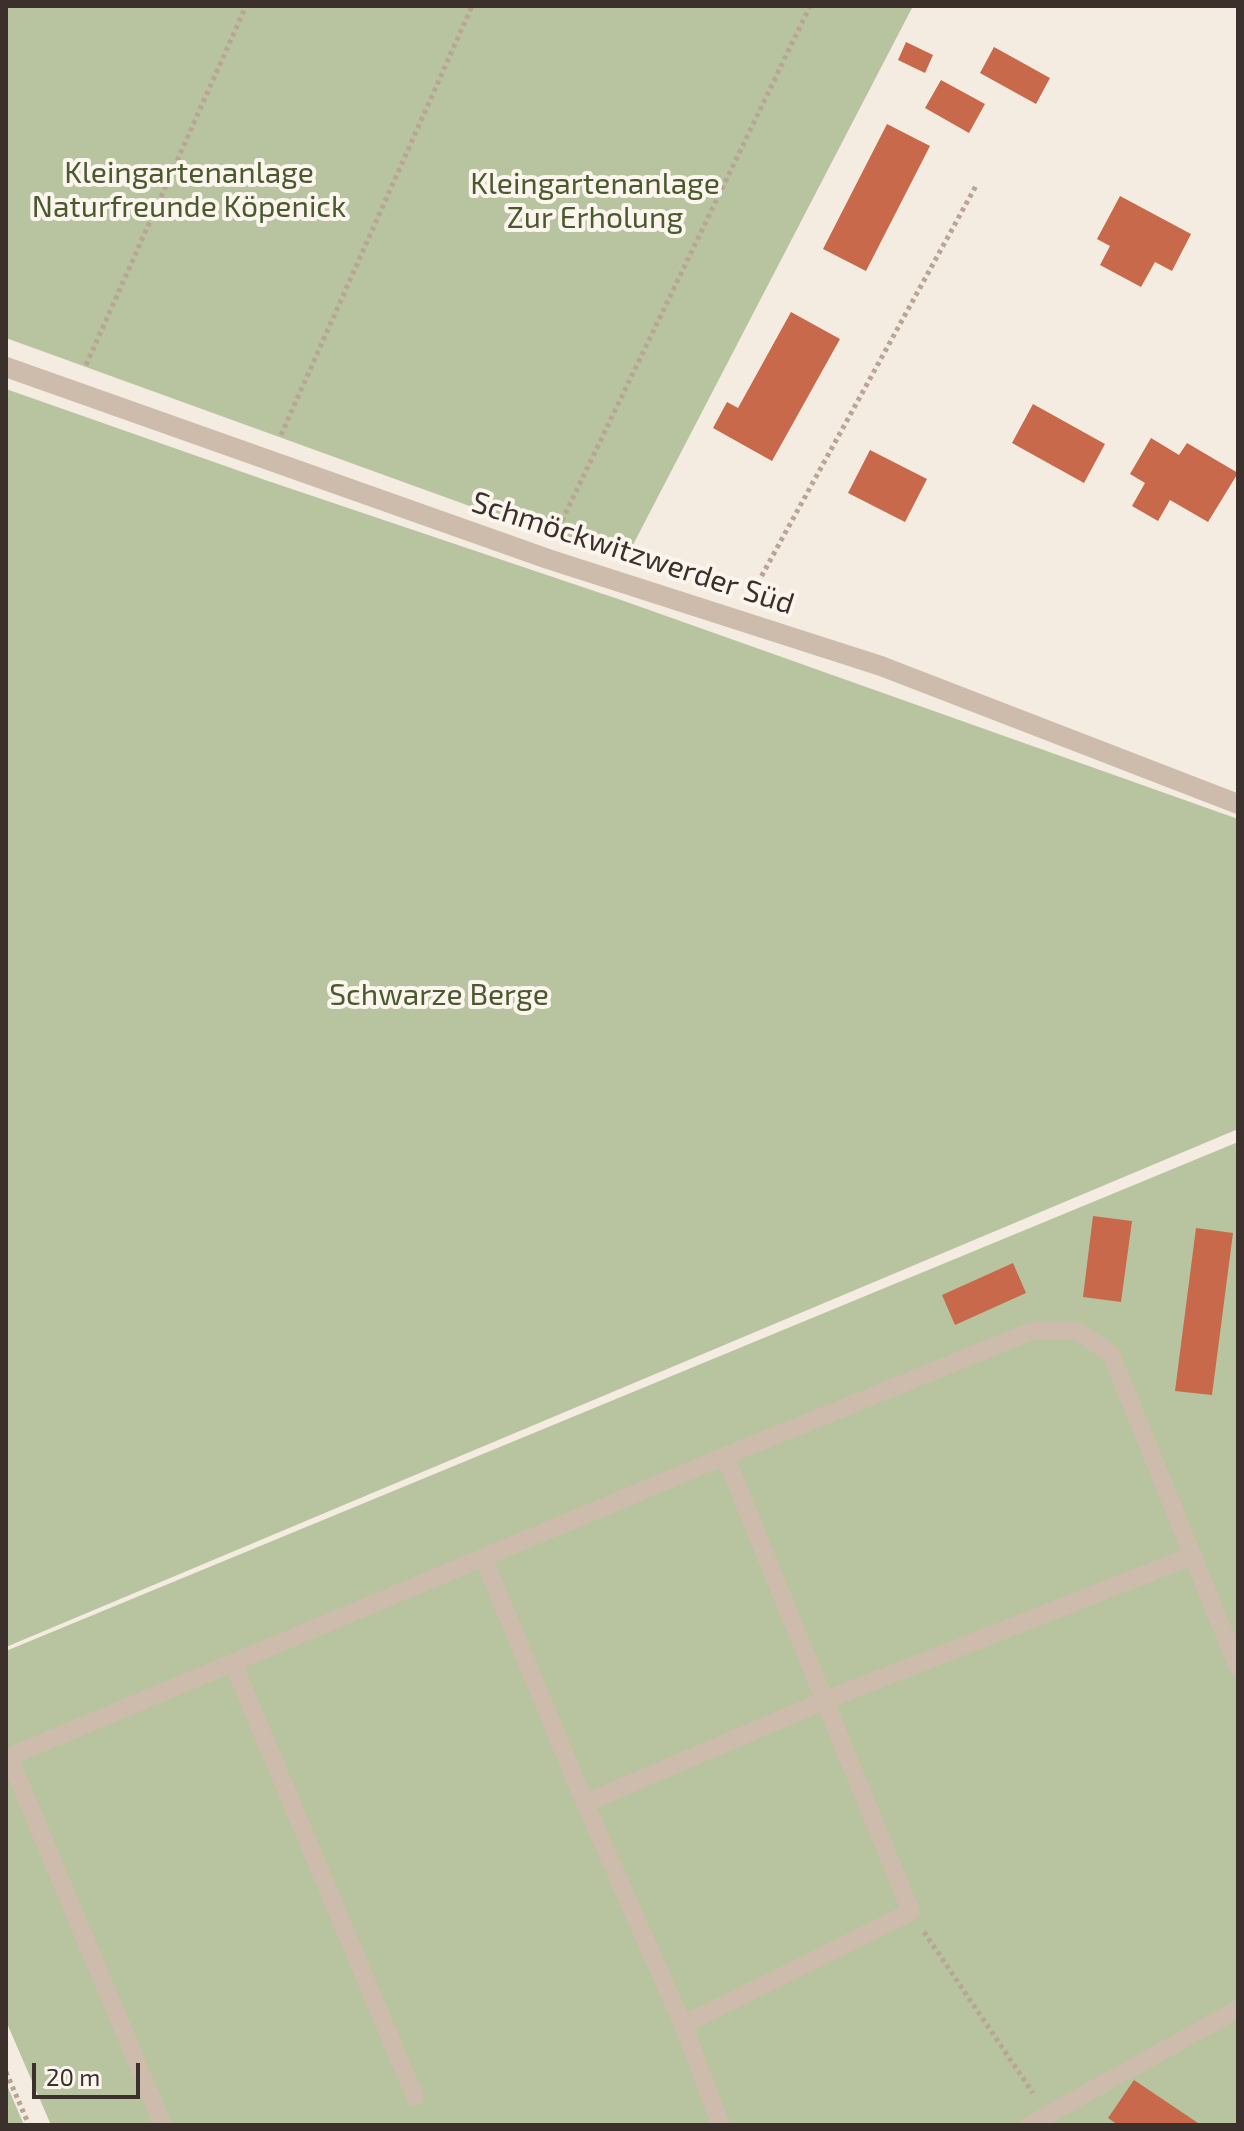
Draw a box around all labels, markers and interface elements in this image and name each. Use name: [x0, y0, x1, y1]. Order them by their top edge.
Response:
park label: Kleingartenanlage Naturfreunde Köpenick: [32, 155, 346, 226]
park label: Kleingartenanlage Zur Erholung: [470, 166, 720, 236]
street label: Schmöckwitzwerder Süd: [467, 484, 799, 622]
park label: Schwarze Berge: [329, 977, 549, 1013]
scale bar: [36, 2047, 144, 2097]
text: 20 m: [46, 2062, 100, 2091]

